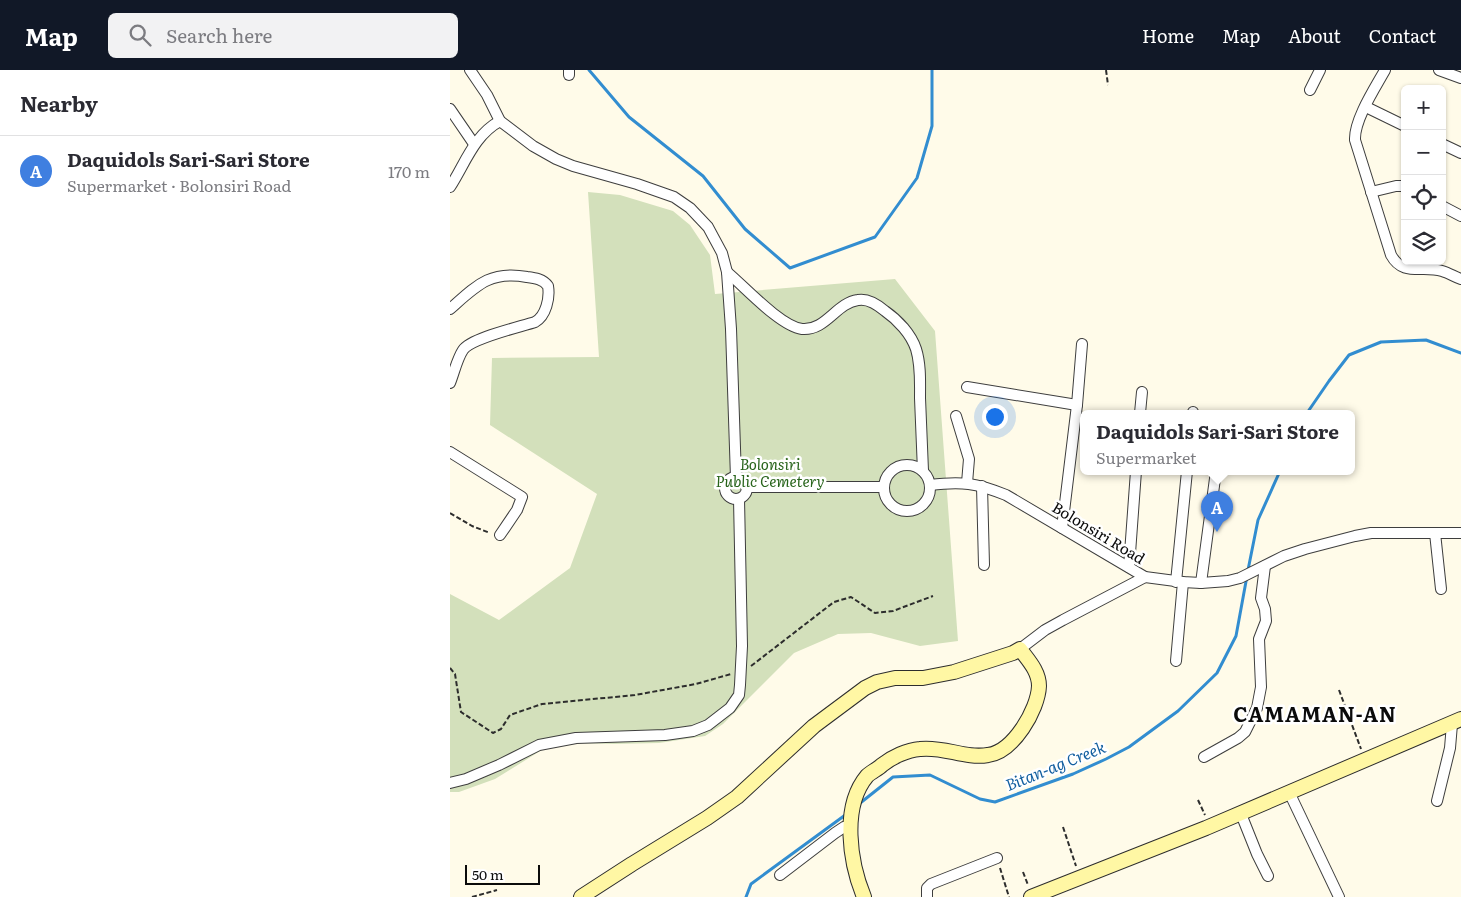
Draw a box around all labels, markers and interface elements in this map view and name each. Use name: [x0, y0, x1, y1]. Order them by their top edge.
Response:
search box: [108, 13, 458, 58]
text: Map: [25, 18, 78, 53]
icon: search: [126, 21, 154, 49]
text: Search here: [166, 21, 272, 49]
text: Home: [1142, 22, 1194, 49]
text: Map: [1222, 22, 1260, 49]
text: About: [1288, 22, 1341, 49]
text: Contact: [1369, 22, 1436, 49]
map controls: [1401, 85, 1446, 265]
button: +: [1401, 85, 1446, 130]
text: Nearby: [20, 87, 98, 118]
button: −: [1401, 130, 1446, 175]
text: Daquidols Sari-Sari Store: [67, 145, 310, 173]
text: A: [30, 159, 42, 183]
text: 170 m: [388, 159, 430, 183]
text: Supermarket · Bolonsiri Road: [67, 173, 291, 197]
button: locate: [1401, 175, 1446, 220]
button: layers: [1401, 220, 1446, 265]
your location: [982, 404, 1008, 430]
popup: [1080, 410, 1355, 475]
text: Daquidols Sari-Sari Store: [1096, 417, 1339, 445]
text: Supermarket: [1096, 445, 1197, 469]
park label: Bolonsiri Public Cemetery: [715, 452, 825, 492]
pin: A: [1201, 491, 1233, 532]
street label: Bolonsiri Road: [1048, 495, 1150, 569]
district label: CAMAMAN-AN: [1233, 698, 1397, 728]
water label: Bitan-ag Creek: [1001, 734, 1109, 796]
scale bar: [465, 862, 540, 885]
text: 50 m: [472, 864, 504, 884]

